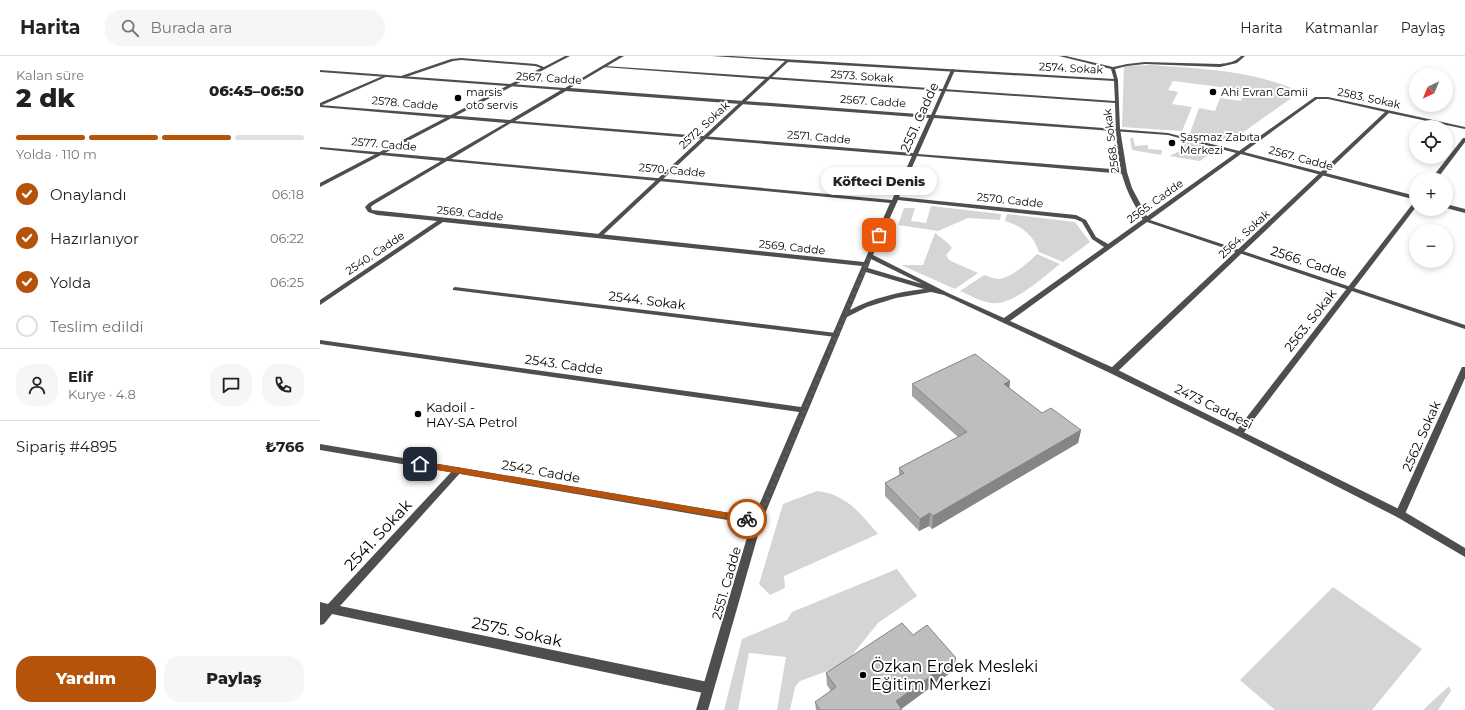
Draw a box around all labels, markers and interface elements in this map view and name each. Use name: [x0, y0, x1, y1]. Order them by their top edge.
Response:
search box: [105, 10, 385, 46]
text: Harita: [20, 16, 81, 39]
icon: search: [119, 17, 141, 39]
text: Burada ara: [151, 18, 232, 37]
text: Harita: [1240, 19, 1283, 37]
text: Katmanlar: [1305, 19, 1379, 37]
text: Paylaş: [1401, 19, 1445, 37]
street label: 2574. Sokak: [1039, 59, 1104, 77]
text: Kalan süre: [16, 67, 84, 83]
street label: 2573. Sokak: [830, 67, 894, 85]
north arrow: [1409, 68, 1453, 112]
map controls: [1409, 68, 1453, 268]
street label: 2567. Cadde: [516, 69, 583, 87]
street label: 2551. Cadde: [896, 79, 942, 155]
text: 06:45–06:50: [209, 81, 304, 100]
text: 2 dk: [16, 82, 75, 114]
street label: 2583. Sokak: [1336, 84, 1402, 112]
place label: marsis oto servis: [466, 85, 518, 112]
place label: Ahi Evran Camii: [1221, 85, 1308, 99]
marker: Ahi Evran Camii: [1208, 87, 1218, 97]
street label: 2567. Cadde: [840, 92, 907, 110]
street label: 2578. Cadde: [371, 93, 439, 113]
marker: marsis oto servis: [453, 93, 463, 103]
street label: 2572. Sokak: [676, 98, 732, 152]
street label: 2568. Sokak: [1100, 108, 1122, 174]
button: locate: [1409, 120, 1453, 164]
street label: 2571. Cadde: [787, 127, 852, 147]
place label: Şaşmaz Zabıta Merkezi: [1180, 130, 1260, 157]
street label: 2577. Cadde: [351, 134, 418, 154]
marker: Şaşmaz Zabıta Merkezi: [1167, 138, 1177, 148]
street label: 2567. Cadde: [1267, 143, 1335, 173]
text: Yolda · 110 m: [16, 146, 97, 162]
street label: 2570. Cadde: [638, 160, 706, 180]
callout: Köfteci Denis: [821, 167, 937, 195]
button: +: [1409, 172, 1453, 216]
text: Köfteci Denis: [833, 173, 925, 189]
street label: 2565. Cadde: [1124, 176, 1186, 226]
icon: check: [16, 183, 38, 205]
text: Onaylandı: [50, 185, 127, 204]
text: 06:18: [272, 186, 304, 202]
street label: 2570. Cadde: [976, 190, 1044, 210]
street label: 2569. Cadde: [436, 203, 504, 223]
street label: 2564. Sokak: [1215, 206, 1273, 261]
pin: [862, 218, 896, 252]
icon: bag: [868, 224, 890, 246]
button: −: [1409, 224, 1453, 268]
icon: check: [16, 227, 38, 249]
street label: 2540. Cadde: [343, 228, 407, 278]
text: Hazırlanıyor: [50, 229, 139, 248]
text: 06:22: [270, 230, 304, 246]
street label: 2569. Cadde: [758, 237, 826, 257]
street label: 2566. Cadde: [1269, 242, 1349, 282]
icon: check: [16, 271, 38, 293]
text: Yolda: [50, 273, 91, 292]
text: 06:25: [270, 274, 304, 290]
street label: 2563. Sokak: [1280, 285, 1340, 355]
street label: 2544. Sokak: [608, 287, 687, 313]
text: Teslim edildi: [50, 317, 144, 336]
street label: 2543. Cadde: [524, 351, 604, 377]
button: person: [16, 364, 58, 406]
button: chat: [210, 364, 252, 406]
button: phone: [262, 364, 304, 406]
text: Elif: [68, 367, 93, 386]
street label: 2473 Caddesi: [1172, 380, 1256, 432]
text: Kurye · 4.8: [68, 386, 136, 402]
street label: 2562. Sokak: [1398, 398, 1444, 474]
place label: Kadoil - HAY-SA Petrol: [426, 399, 518, 430]
marker: Kadoil - HAY-SA Petrol: [413, 409, 423, 419]
text: Sipariş #4895: [16, 437, 117, 456]
text: ₺766: [265, 437, 304, 456]
pin: [403, 447, 437, 481]
icon: home: [409, 453, 431, 475]
street label: 2542. Cadde: [501, 456, 582, 486]
street label: 2541. Sokak: [340, 495, 416, 574]
courier: [727, 499, 767, 539]
icon: bike: [736, 508, 758, 530]
street label: 2551. Cadde: [708, 545, 744, 621]
street label: 2575. Sokak: [470, 613, 564, 651]
button: Yardım: [16, 656, 156, 702]
button: Paylaş: [164, 656, 304, 702]
place label: Özkan Erdek Mesleki Eğitim Merkezi: [871, 656, 1038, 694]
marker: Özkan Erdek Mesleki Eğitim Merkezi: [858, 670, 868, 680]

